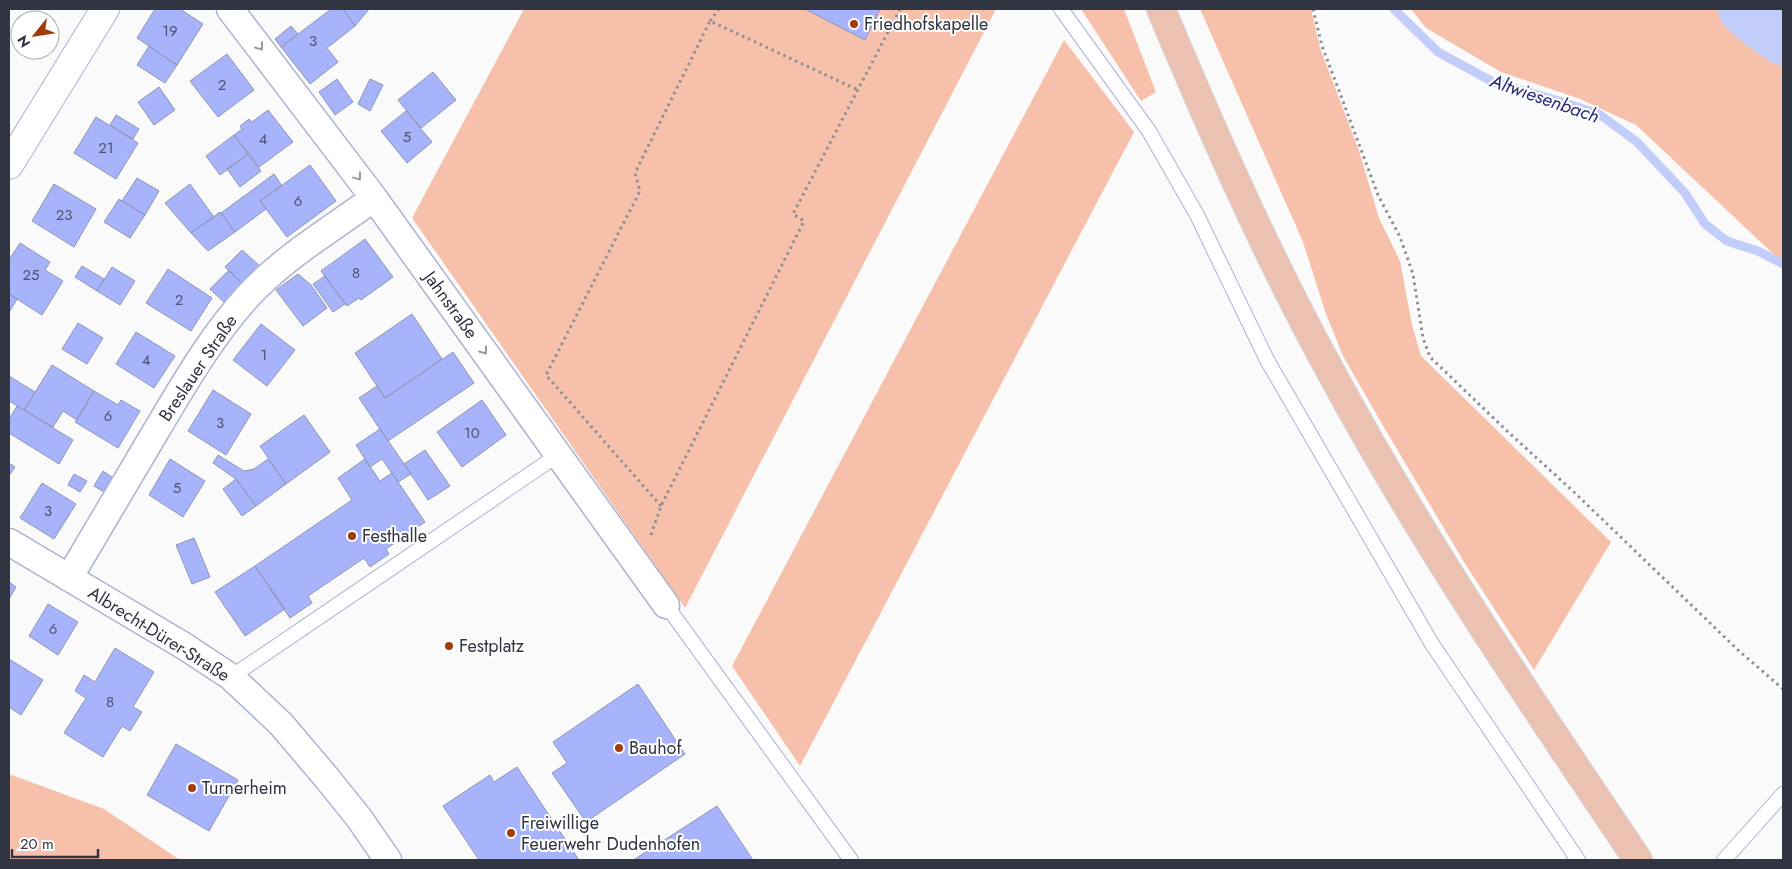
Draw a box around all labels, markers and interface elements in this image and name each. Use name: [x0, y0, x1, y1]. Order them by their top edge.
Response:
north arrow: [10, 10, 60, 60]
place label: Friedhofskapelle: [864, 11, 988, 37]
marker: Friedhofskapelle: [848, 18, 860, 30]
house number: 19: [162, 20, 178, 42]
house number: 3: [309, 30, 317, 52]
text: N: [12, 32, 35, 51]
one-way arrow: [254, 41, 263, 51]
water label: Altwiesenbach: [1486, 67, 1603, 130]
house number: 2: [218, 74, 226, 96]
house number: 5: [403, 126, 411, 148]
house number: 4: [259, 128, 268, 150]
house number: 21: [98, 137, 114, 159]
one-way arrow: [352, 171, 361, 181]
house number: 6: [294, 190, 302, 212]
house number: 23: [56, 204, 72, 226]
house number: 8: [352, 262, 360, 284]
house number: 25: [23, 264, 40, 286]
street label: Jahnstraße: [416, 264, 484, 344]
house number: 2: [175, 289, 183, 311]
street label: Breslauer Straße: [153, 309, 243, 427]
house number: 1: [261, 344, 267, 366]
one-way arrow: [478, 345, 487, 355]
house number: 4: [142, 349, 151, 371]
house number: 6: [104, 405, 112, 427]
house number: 3: [216, 412, 224, 434]
house number: 10: [464, 422, 480, 444]
house number: 5: [173, 477, 181, 499]
house number: 3: [44, 500, 52, 522]
place label: Festhalle: [362, 523, 427, 549]
marker: Festhalle: [346, 530, 358, 542]
street label: Albrecht-Dürer-Straße: [83, 580, 235, 688]
house number: 6: [49, 618, 57, 640]
place label: Festplatz: [459, 633, 525, 659]
marker: Festplatz: [443, 640, 455, 652]
house number: 8: [106, 691, 114, 713]
place label: Bauhof: [629, 735, 682, 761]
marker: Bauhof: [613, 742, 625, 754]
place label: Turnerheim: [202, 775, 287, 801]
marker: Turnerheim: [186, 782, 198, 794]
place label: Freiwillige Feuerwehr Dudenhofen: [521, 810, 700, 857]
scale bar: [12, 826, 99, 858]
marker: Freiwillige Feuerwehr Dudenhofen: [505, 827, 517, 839]
text: 20 m: [20, 833, 54, 855]

